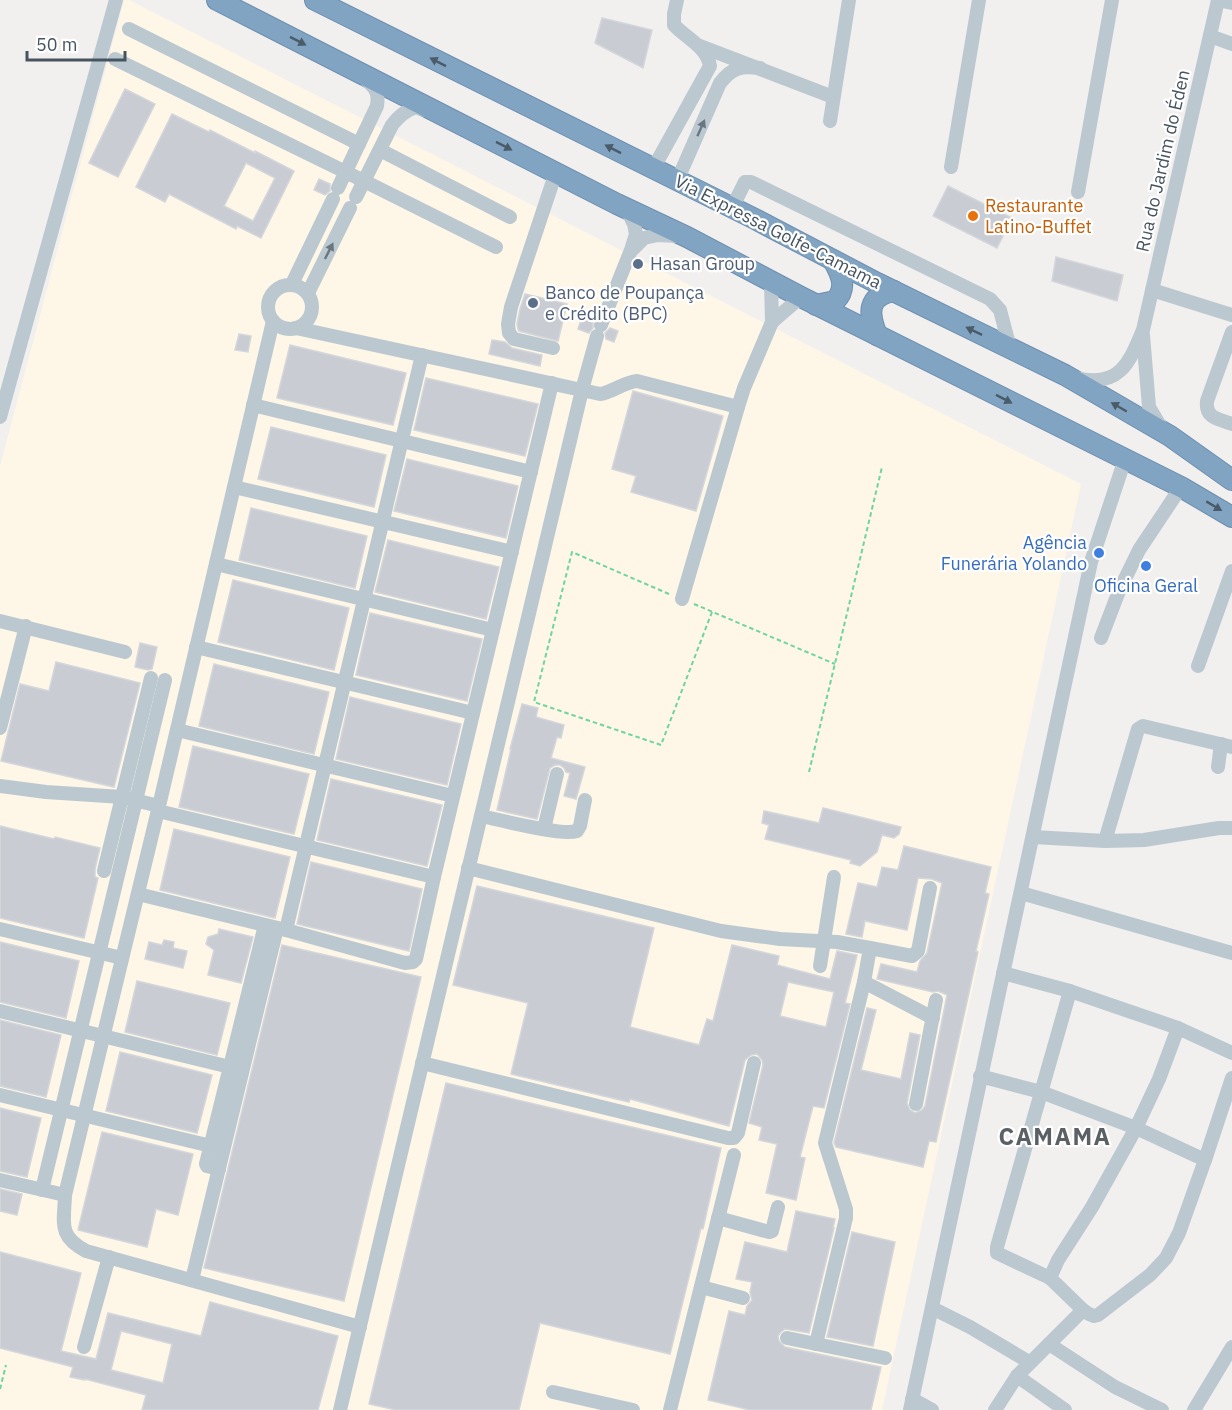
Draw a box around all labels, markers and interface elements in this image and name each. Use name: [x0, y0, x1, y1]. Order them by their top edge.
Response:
scale bar: [27, 24, 124, 62]
text: 50 m: [36, 33, 78, 56]
one-way arrow: [289, 36, 306, 46]
one-way arrow: [430, 57, 447, 67]
street label: Rua do Jardim do Éden: [1130, 68, 1195, 254]
one-way arrow: [696, 119, 705, 136]
one-way arrow: [496, 141, 513, 151]
one-way arrow: [604, 144, 621, 154]
street label: Via Expressa Golfe-Camama: [671, 169, 886, 294]
place label: Restaurante Latino-Buffet: [985, 194, 1092, 238]
marker: Restaurante Latino-Buffet: [966, 209, 980, 223]
one-way arrow: [324, 242, 334, 259]
place label: Hasan Group: [650, 252, 755, 275]
marker: Hasan Group: [631, 257, 645, 271]
place label: Banco de Poupança e Crédito (BPC): [545, 281, 705, 325]
marker: Banco de Poupança e Crédito (BPC): [526, 296, 540, 310]
one-way arrow: [966, 326, 983, 335]
one-way arrow: [995, 394, 1012, 403]
one-way arrow: [1111, 401, 1127, 412]
one-way arrow: [1206, 501, 1222, 512]
place label: Agência Funerária Yolando: [941, 531, 1087, 575]
marker: Agência Funerária Yolando: [1092, 546, 1106, 560]
marker: Oficina Geral: [1139, 559, 1153, 573]
place label: Oficina Geral: [1094, 574, 1198, 597]
district label: CAMAMA: [998, 1120, 1112, 1152]

